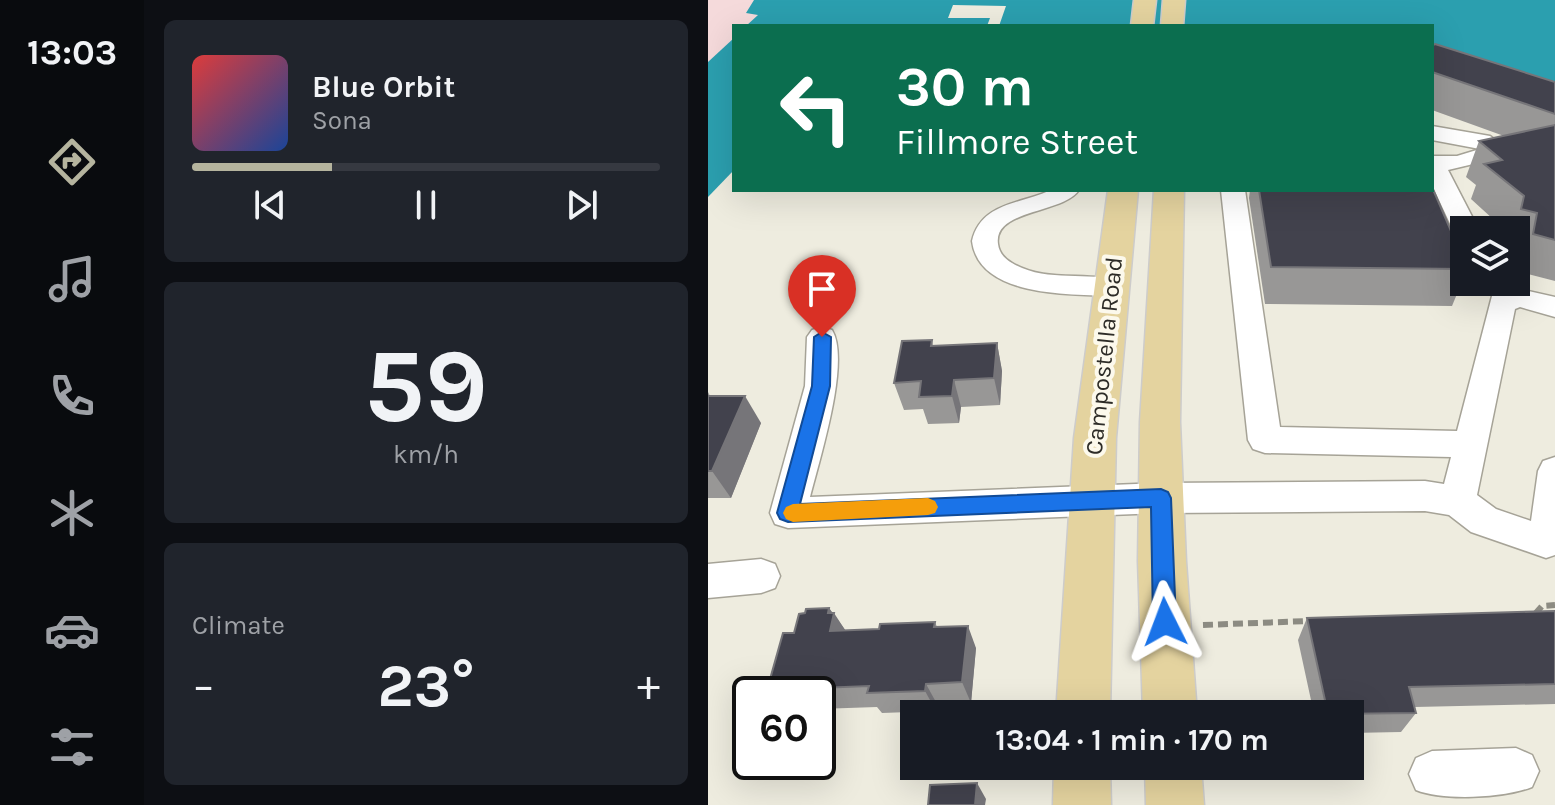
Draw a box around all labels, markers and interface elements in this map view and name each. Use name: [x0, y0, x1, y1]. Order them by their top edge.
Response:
text: 13:03: [27, 31, 117, 73]
text: 30 m: [896, 54, 1034, 119]
icon: left: [764, 56, 868, 160]
text: Blue Orbit: [312, 69, 455, 105]
text: Sona: [312, 105, 372, 136]
text: Fillmore Street: [896, 121, 1138, 163]
icon: directions: [44, 134, 100, 190]
icon: previous: [248, 183, 292, 227]
icon: pause: [404, 183, 448, 227]
icon: next: [560, 183, 604, 227]
map controls: [1450, 216, 1530, 296]
button: layers: [1450, 216, 1530, 296]
icon: music: [44, 251, 100, 307]
pin: [788, 255, 856, 337]
street label: Campostella Road: [1080, 256, 1128, 456]
icon: arrive: [800, 267, 844, 311]
text: 59: [364, 326, 488, 447]
icon: phone: [44, 368, 100, 424]
text: km/h: [393, 439, 459, 470]
icon: climate: [44, 485, 100, 541]
position arrow: [1123, 580, 1207, 664]
icon: car: [44, 602, 100, 658]
text: Climate: [192, 610, 285, 641]
text: 23°: [378, 651, 474, 721]
text: −: [192, 660, 215, 711]
text: +: [637, 660, 660, 711]
speed limit sign: 60: [732, 676, 836, 780]
icon: filters: [44, 719, 100, 775]
text: 13:04 · 1 min · 170 m: [995, 722, 1269, 758]

